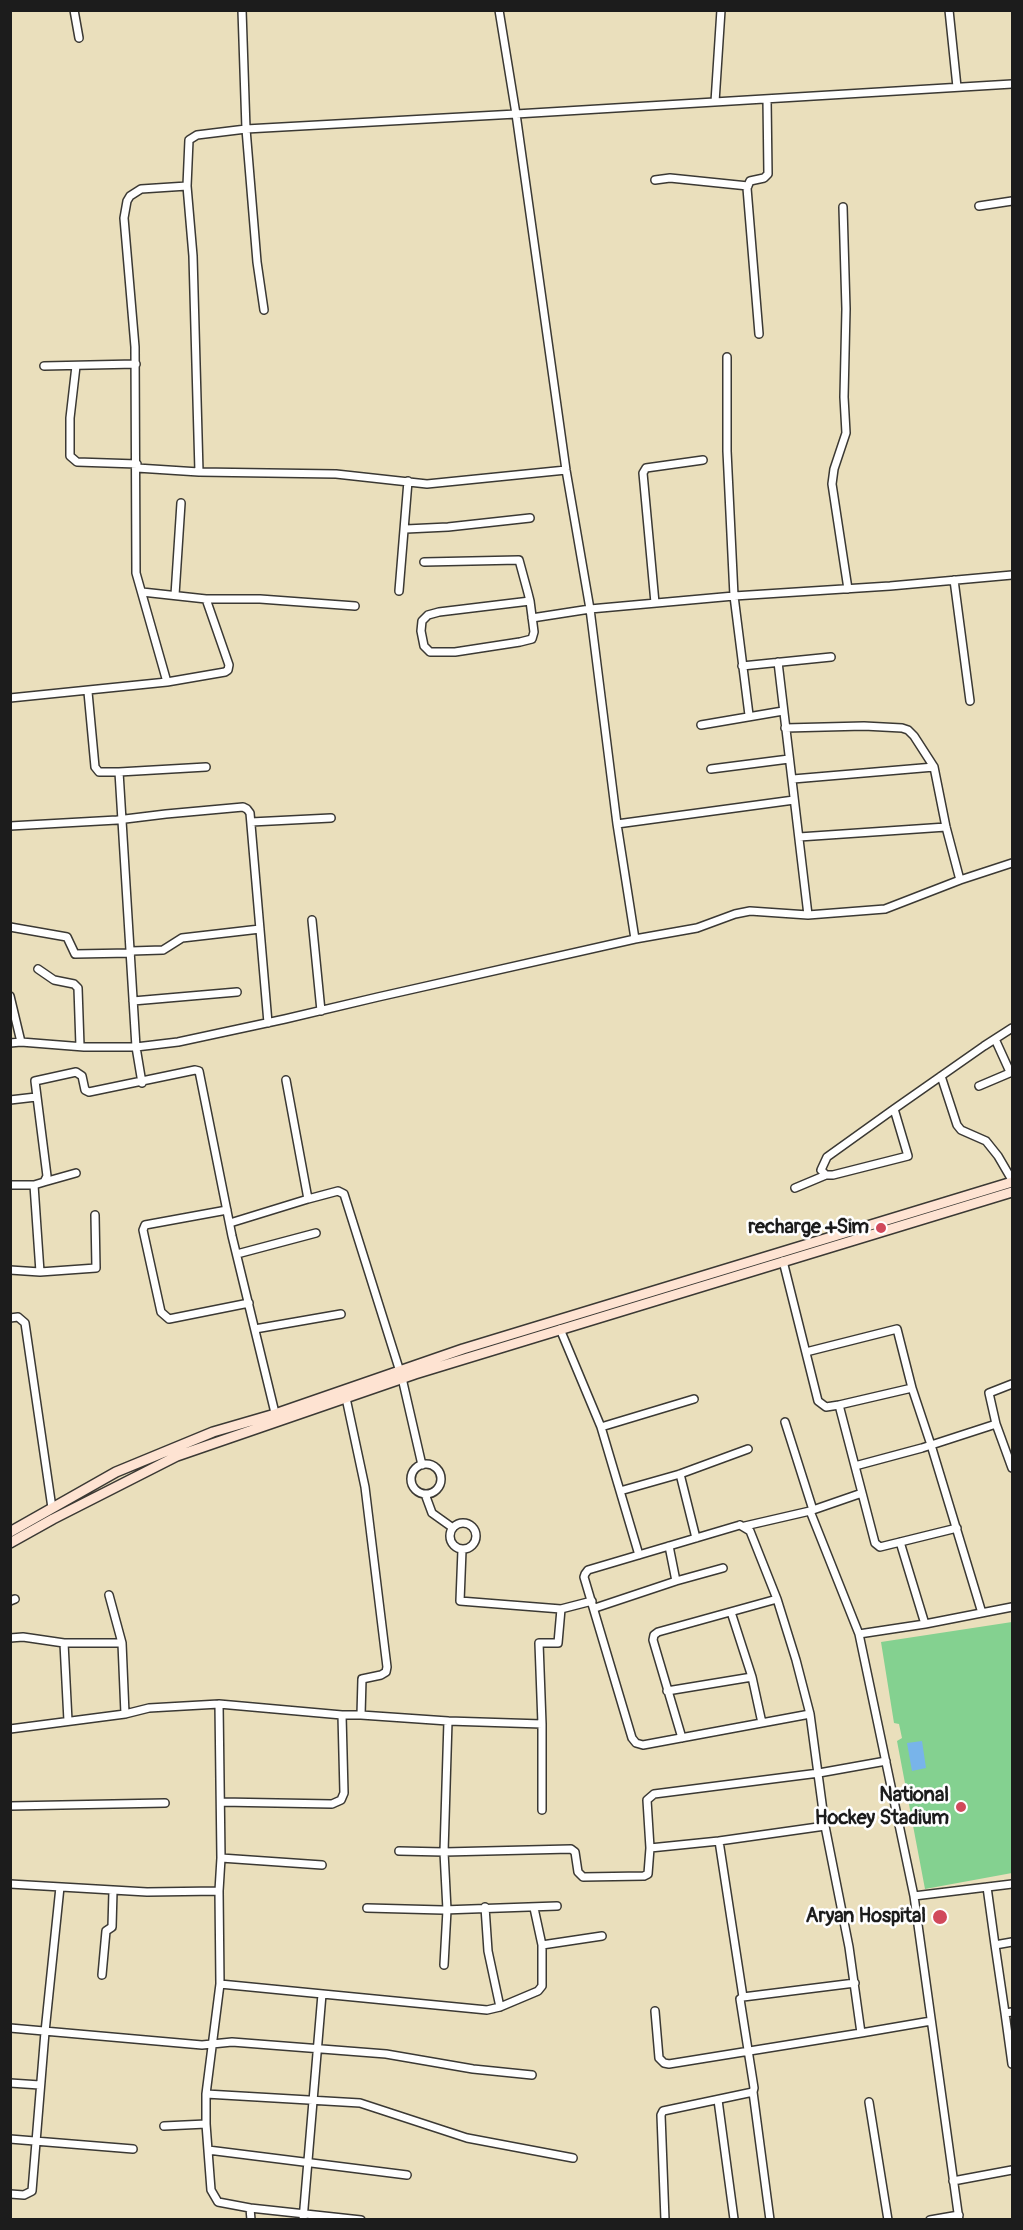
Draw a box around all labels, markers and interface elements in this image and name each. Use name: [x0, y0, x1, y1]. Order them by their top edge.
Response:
place label: recharge +Sim: [748, 1216, 869, 1240]
marker: recharge +Sim: [874, 1221, 888, 1235]
place label: National Hockey Stadium: [815, 1784, 949, 1831]
marker: National Hockey Stadium: [954, 1800, 968, 1814]
place label: Aryan Hospital: [806, 1905, 926, 1929]
marker: Aryan Hospital: [931, 1908, 949, 1926]

